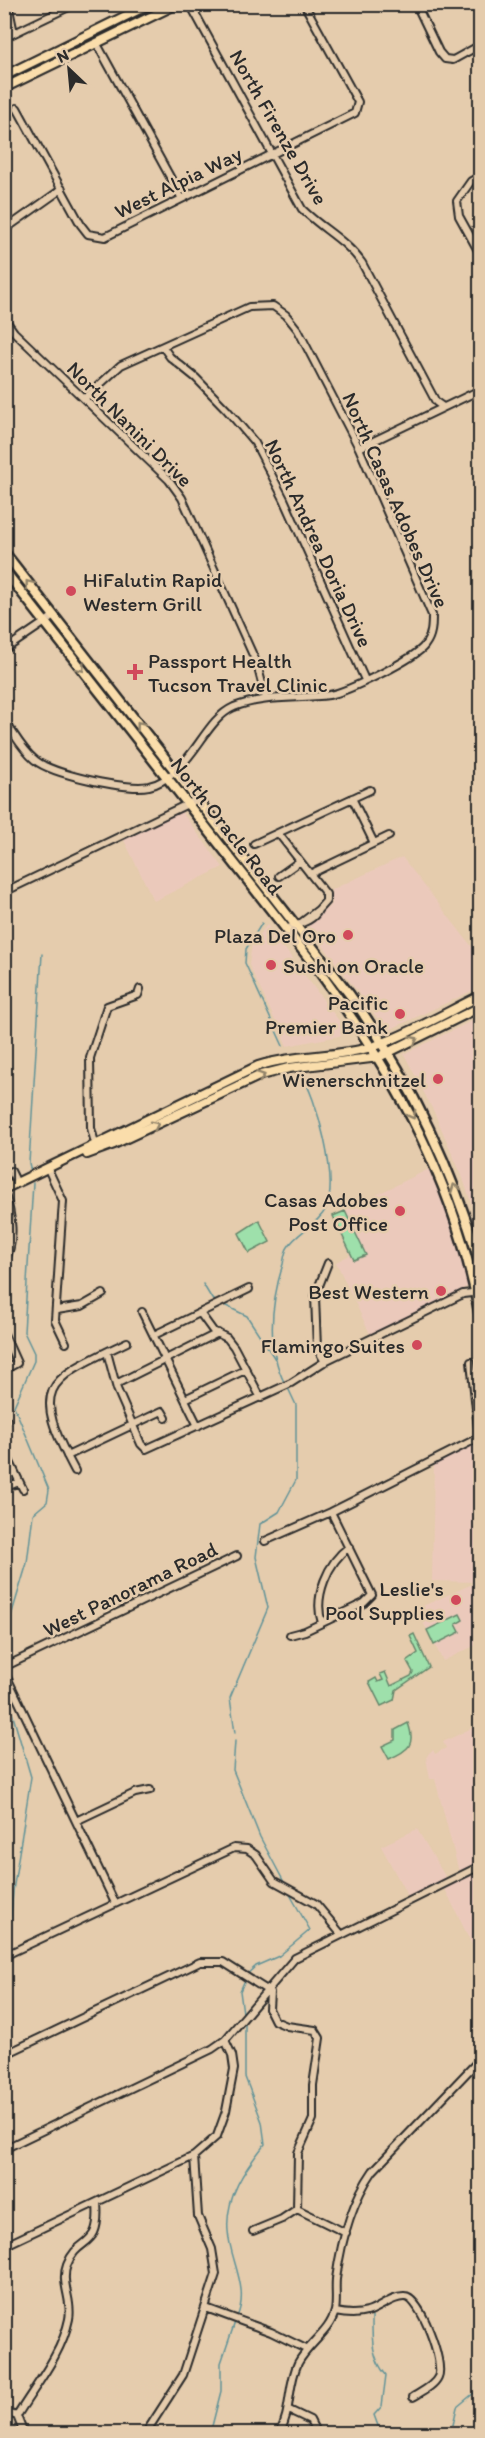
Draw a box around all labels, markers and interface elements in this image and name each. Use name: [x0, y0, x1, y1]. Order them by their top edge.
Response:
north arrow: [39, 39, 99, 99]
text: N: [54, 45, 72, 67]
street label: North Firenze Drive: [224, 45, 334, 209]
street label: West Alpia Way: [110, 140, 246, 224]
street label: North Nanini Drive: [62, 356, 198, 492]
street label: North Casas Adobes Drive: [337, 388, 455, 612]
street label: North Andrea Doria Drive: [260, 435, 378, 651]
place label: HiFalutin Rapid Western Grill: [83, 567, 222, 616]
one-way arrow: [26, 579, 37, 590]
marker: HiFalutin Rapid Western Grill: [64, 584, 78, 598]
place label: Passport Health Tucson Travel Clinic: [148, 648, 328, 697]
one-way arrow: [74, 662, 85, 673]
marker: Passport Health Tucson Travel Clinic: [126, 663, 144, 681]
one-way arrow: [136, 720, 147, 731]
street label: North Oracle Road: [166, 752, 289, 900]
place label: Plaza Del Oro: [214, 923, 336, 948]
marker: Plaza Del Oro: [341, 928, 355, 942]
place label: Sushi on Oracle: [283, 953, 424, 978]
marker: Sushi on Oracle: [264, 958, 278, 972]
place label: Pacific Premier Bank: [265, 990, 388, 1039]
marker: Pacific Premier Bank: [393, 1007, 407, 1021]
one-way arrow: [408, 1036, 419, 1047]
place label: Wienerschnitzel: [282, 1067, 426, 1092]
one-way arrow: [255, 1071, 266, 1083]
marker: Wienerschnitzel: [431, 1072, 445, 1086]
one-way arrow: [405, 1109, 416, 1119]
one-way arrow: [148, 1120, 159, 1132]
one-way arrow: [450, 1183, 462, 1194]
place label: Casas Adobes Post Office: [264, 1187, 388, 1236]
marker: Casas Adobes Post Office: [393, 1204, 407, 1218]
place label: Best Western: [308, 1279, 429, 1304]
marker: Best Western: [434, 1284, 448, 1298]
place label: Flamingo Suites: [261, 1333, 405, 1358]
marker: Flamingo Suites: [410, 1338, 424, 1352]
street label: West Panorama Road: [39, 1536, 222, 1642]
place label: Leslie's Pool Supplies: [325, 1576, 444, 1625]
marker: Leslie's Pool Supplies: [449, 1593, 463, 1607]

